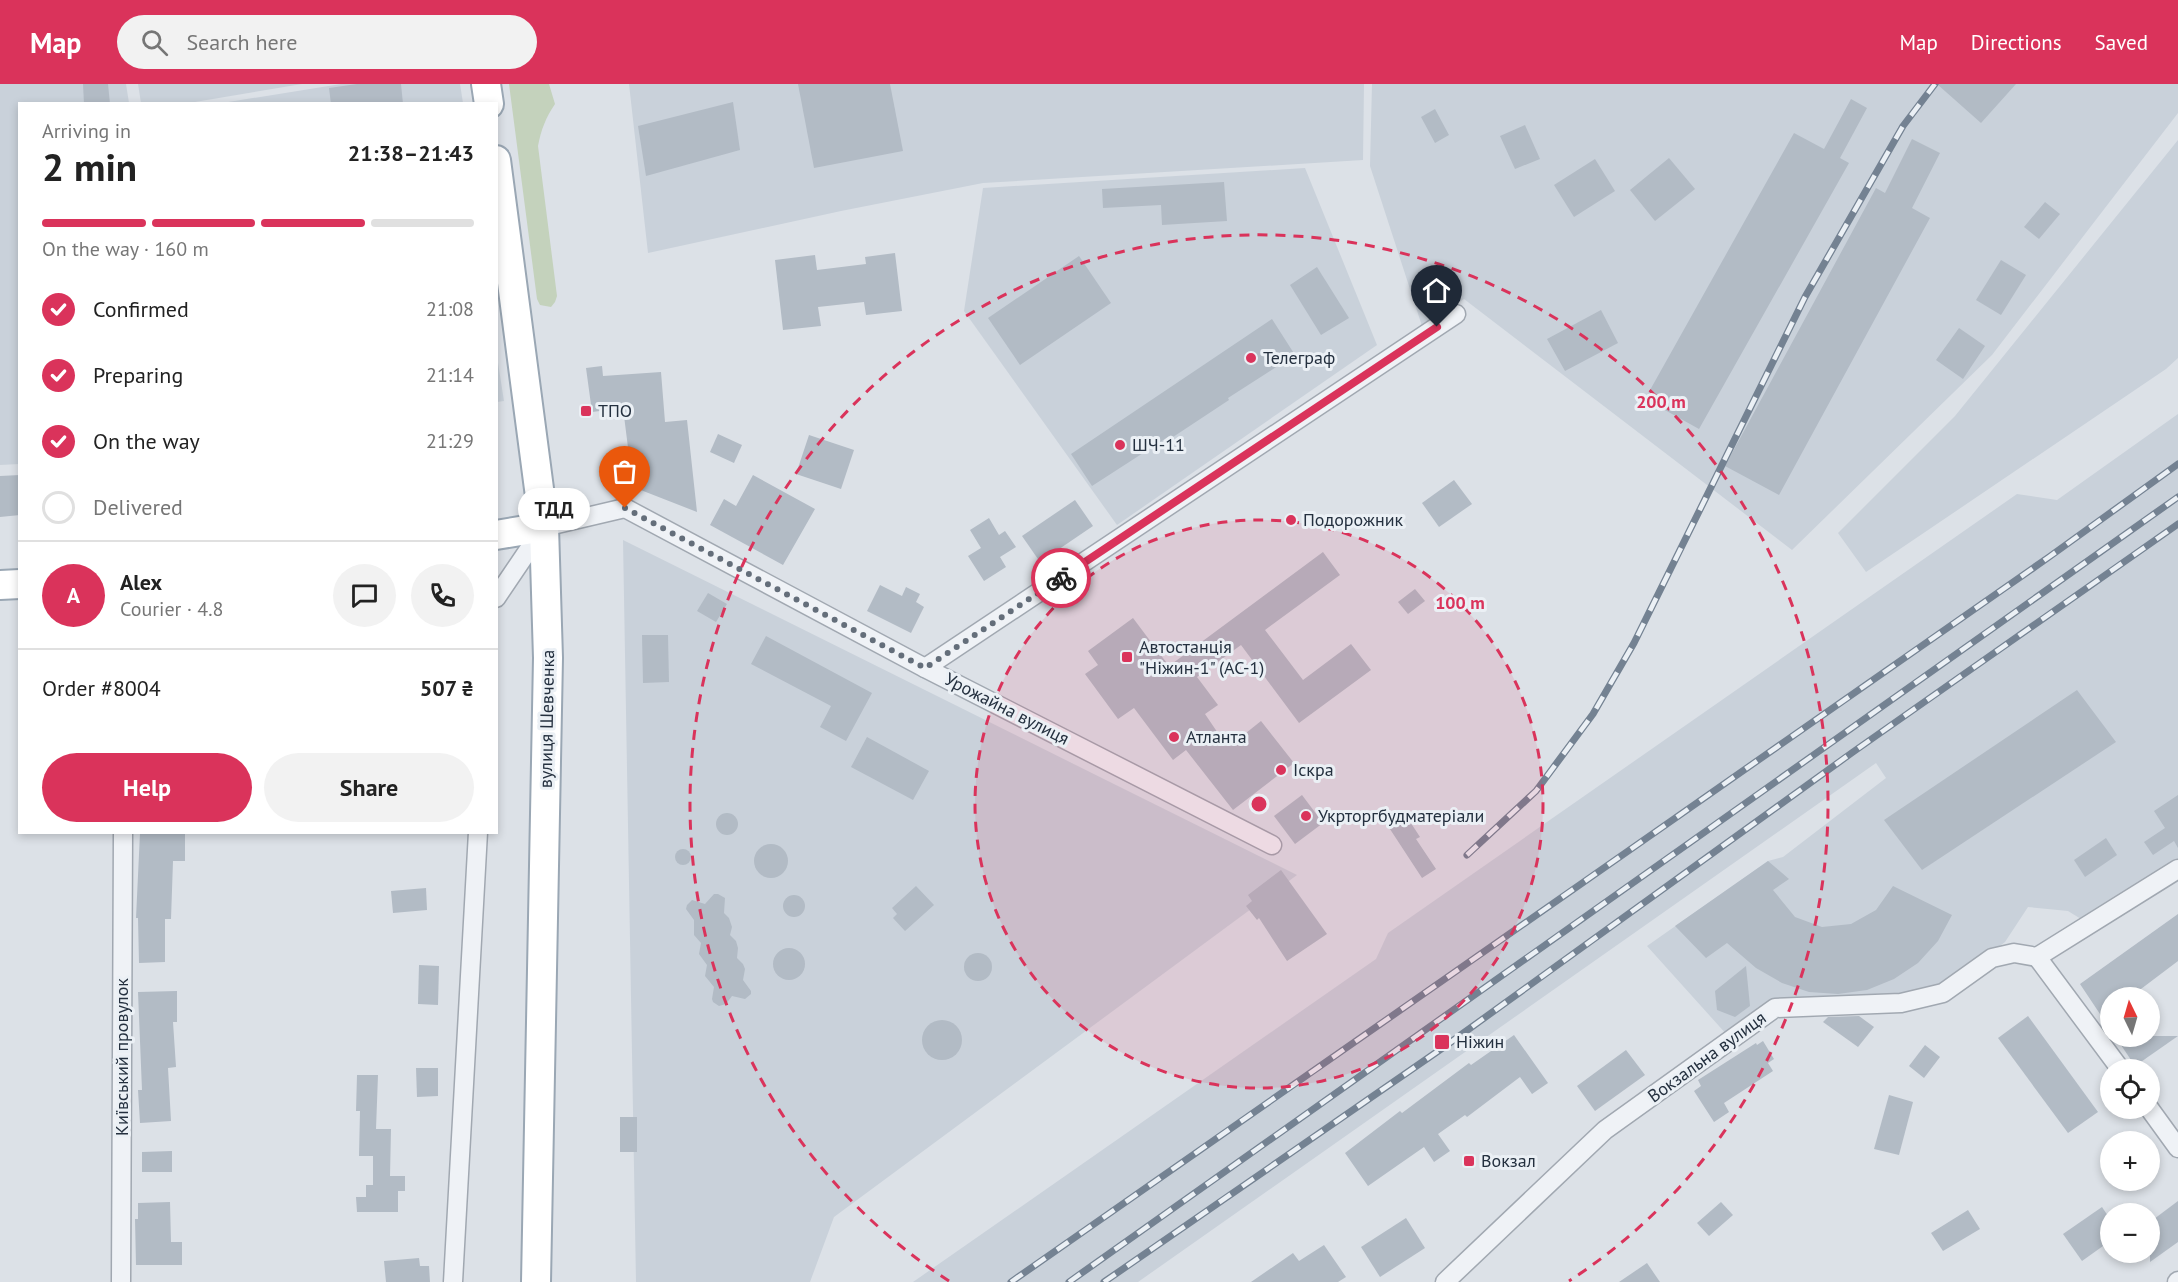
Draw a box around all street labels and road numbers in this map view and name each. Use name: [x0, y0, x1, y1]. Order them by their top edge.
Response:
street label: вулиця Шевченка: [534, 650, 559, 788]
street label: Урожайна вулиця: [941, 667, 1073, 750]
street label: Київський провулок: [110, 978, 133, 1136]
street label: Вокзальна вулиця: [1643, 1006, 1770, 1107]

